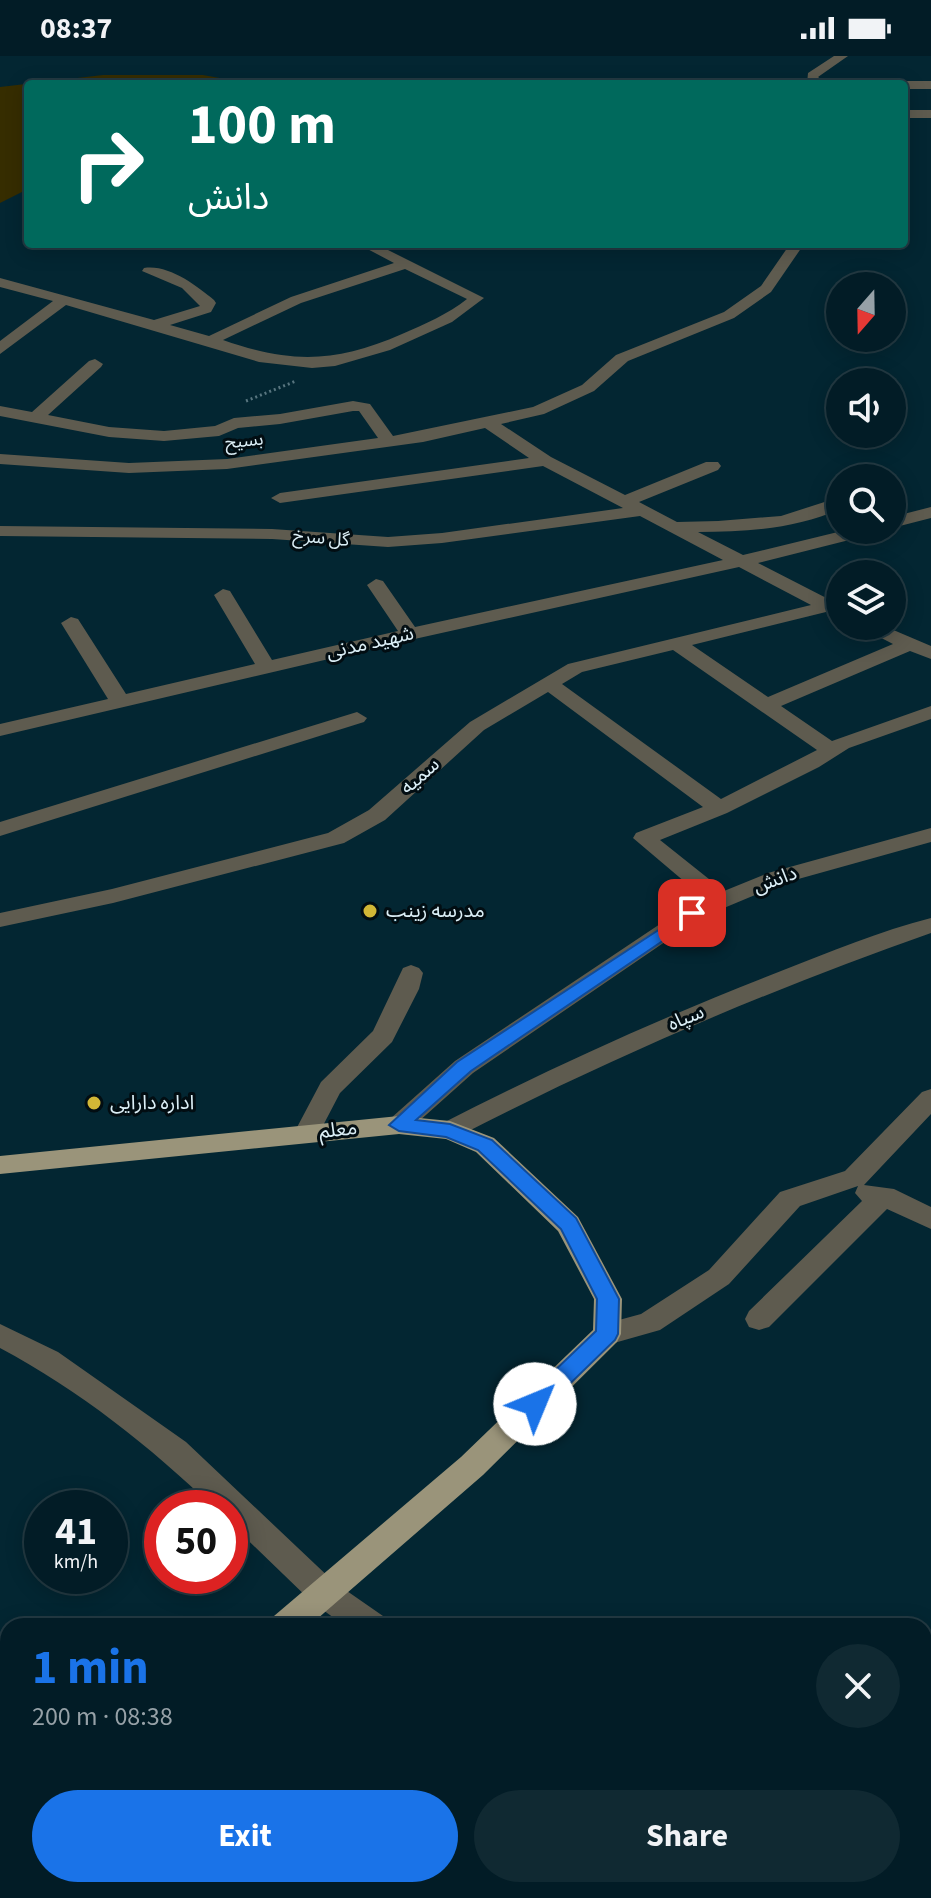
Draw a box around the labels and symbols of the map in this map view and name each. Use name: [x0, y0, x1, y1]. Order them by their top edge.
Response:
north arrow: [826, 272, 906, 352]
street label: بسیح: [224, 427, 264, 455]
street label: گل سرخ: [292, 523, 351, 553]
street label: شهید مدنی: [323, 619, 417, 667]
street label: سمیه: [394, 751, 446, 801]
street label: دانش: [749, 859, 801, 901]
pin: [658, 879, 726, 947]
place label: مدرسه زینب: [386, 897, 485, 925]
marker: مدرسه زینب: [361, 902, 379, 920]
street label: سپاه: [663, 998, 709, 1038]
place label: اداره دارایی: [110, 1089, 194, 1117]
marker: اداره دارایی: [85, 1094, 103, 1112]
street label: معلم: [318, 1114, 358, 1146]
position arrow: [493, 1362, 577, 1446]
speed limit sign: 50: [144, 1490, 248, 1594]

